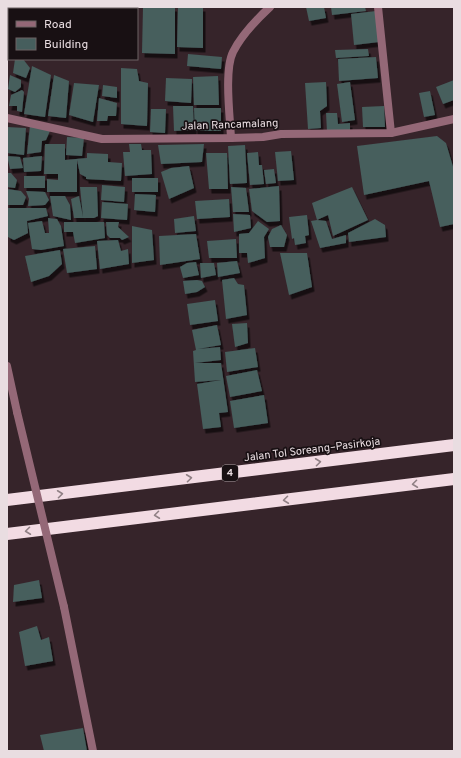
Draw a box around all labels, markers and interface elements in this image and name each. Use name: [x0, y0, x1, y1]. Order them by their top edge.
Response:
legend: [8, 8, 138, 60]
text: Road: [44, 17, 72, 33]
text: Building: [44, 37, 88, 53]
street label: Jalan Rancamalang: [181, 116, 279, 134]
street label: Jalan Tol Soreang–Pasirkoja: [243, 435, 381, 465]
one-way arrow: [315, 458, 321, 467]
road number: 4: [222, 465, 238, 481]
one-way arrow: [186, 474, 192, 483]
one-way arrow: [412, 479, 418, 488]
one-way arrow: [57, 489, 63, 498]
one-way arrow: [283, 495, 289, 504]
one-way arrow: [154, 511, 160, 520]
one-way arrow: [25, 526, 31, 535]

